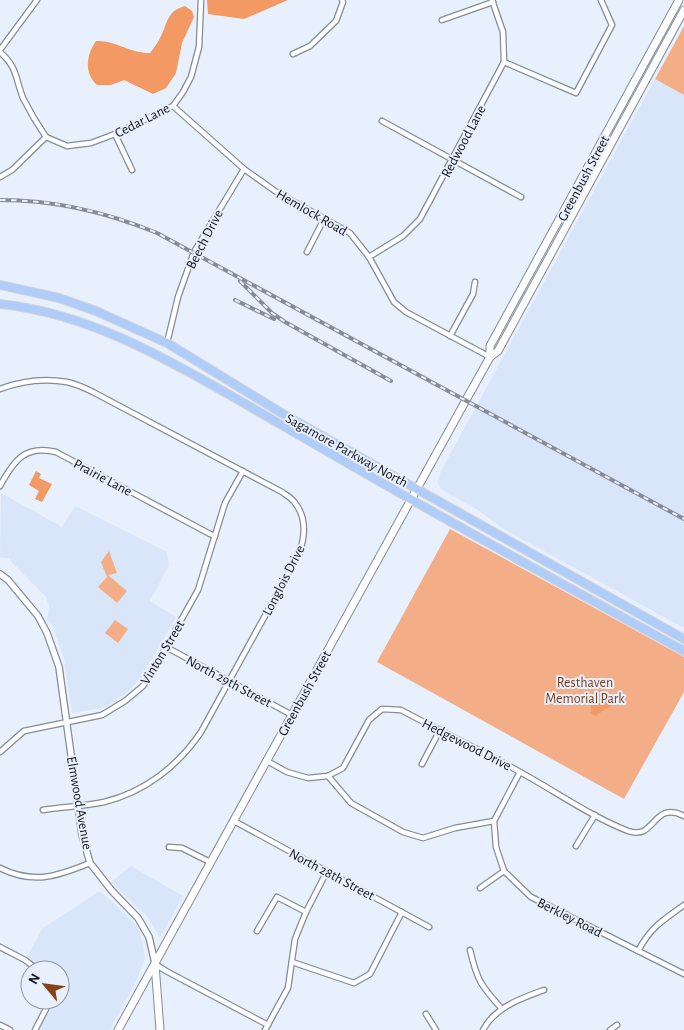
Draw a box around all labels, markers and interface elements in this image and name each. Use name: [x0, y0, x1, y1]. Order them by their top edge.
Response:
street label: Cedar Lane: [113, 101, 172, 141]
street label: Redwood Lane: [439, 103, 489, 180]
street label: Greenbush Street: [555, 133, 613, 224]
street label: Hemlock Road: [274, 187, 349, 239]
street label: Beech Drive: [184, 208, 226, 271]
street label: Sagamore Parkway North: [283, 411, 410, 490]
street label: Prairie Lane: [71, 457, 134, 499]
street label: Longlois Drive: [260, 543, 308, 618]
street label: Vinton Street: [138, 618, 188, 687]
street label: Greenbush Street: [276, 648, 334, 738]
street label: North 29th Street: [183, 654, 274, 711]
park label: Resthaven Memorial Park: [545, 676, 625, 706]
street label: Hedgewood Drive: [420, 716, 513, 773]
street label: Elmwood Avenue: [64, 755, 94, 851]
street label: North 28th Street: [286, 846, 377, 904]
street label: Berkley Road: [535, 896, 604, 940]
north arrow: [20, 960, 70, 1010]
text: N: [26, 972, 43, 987]

